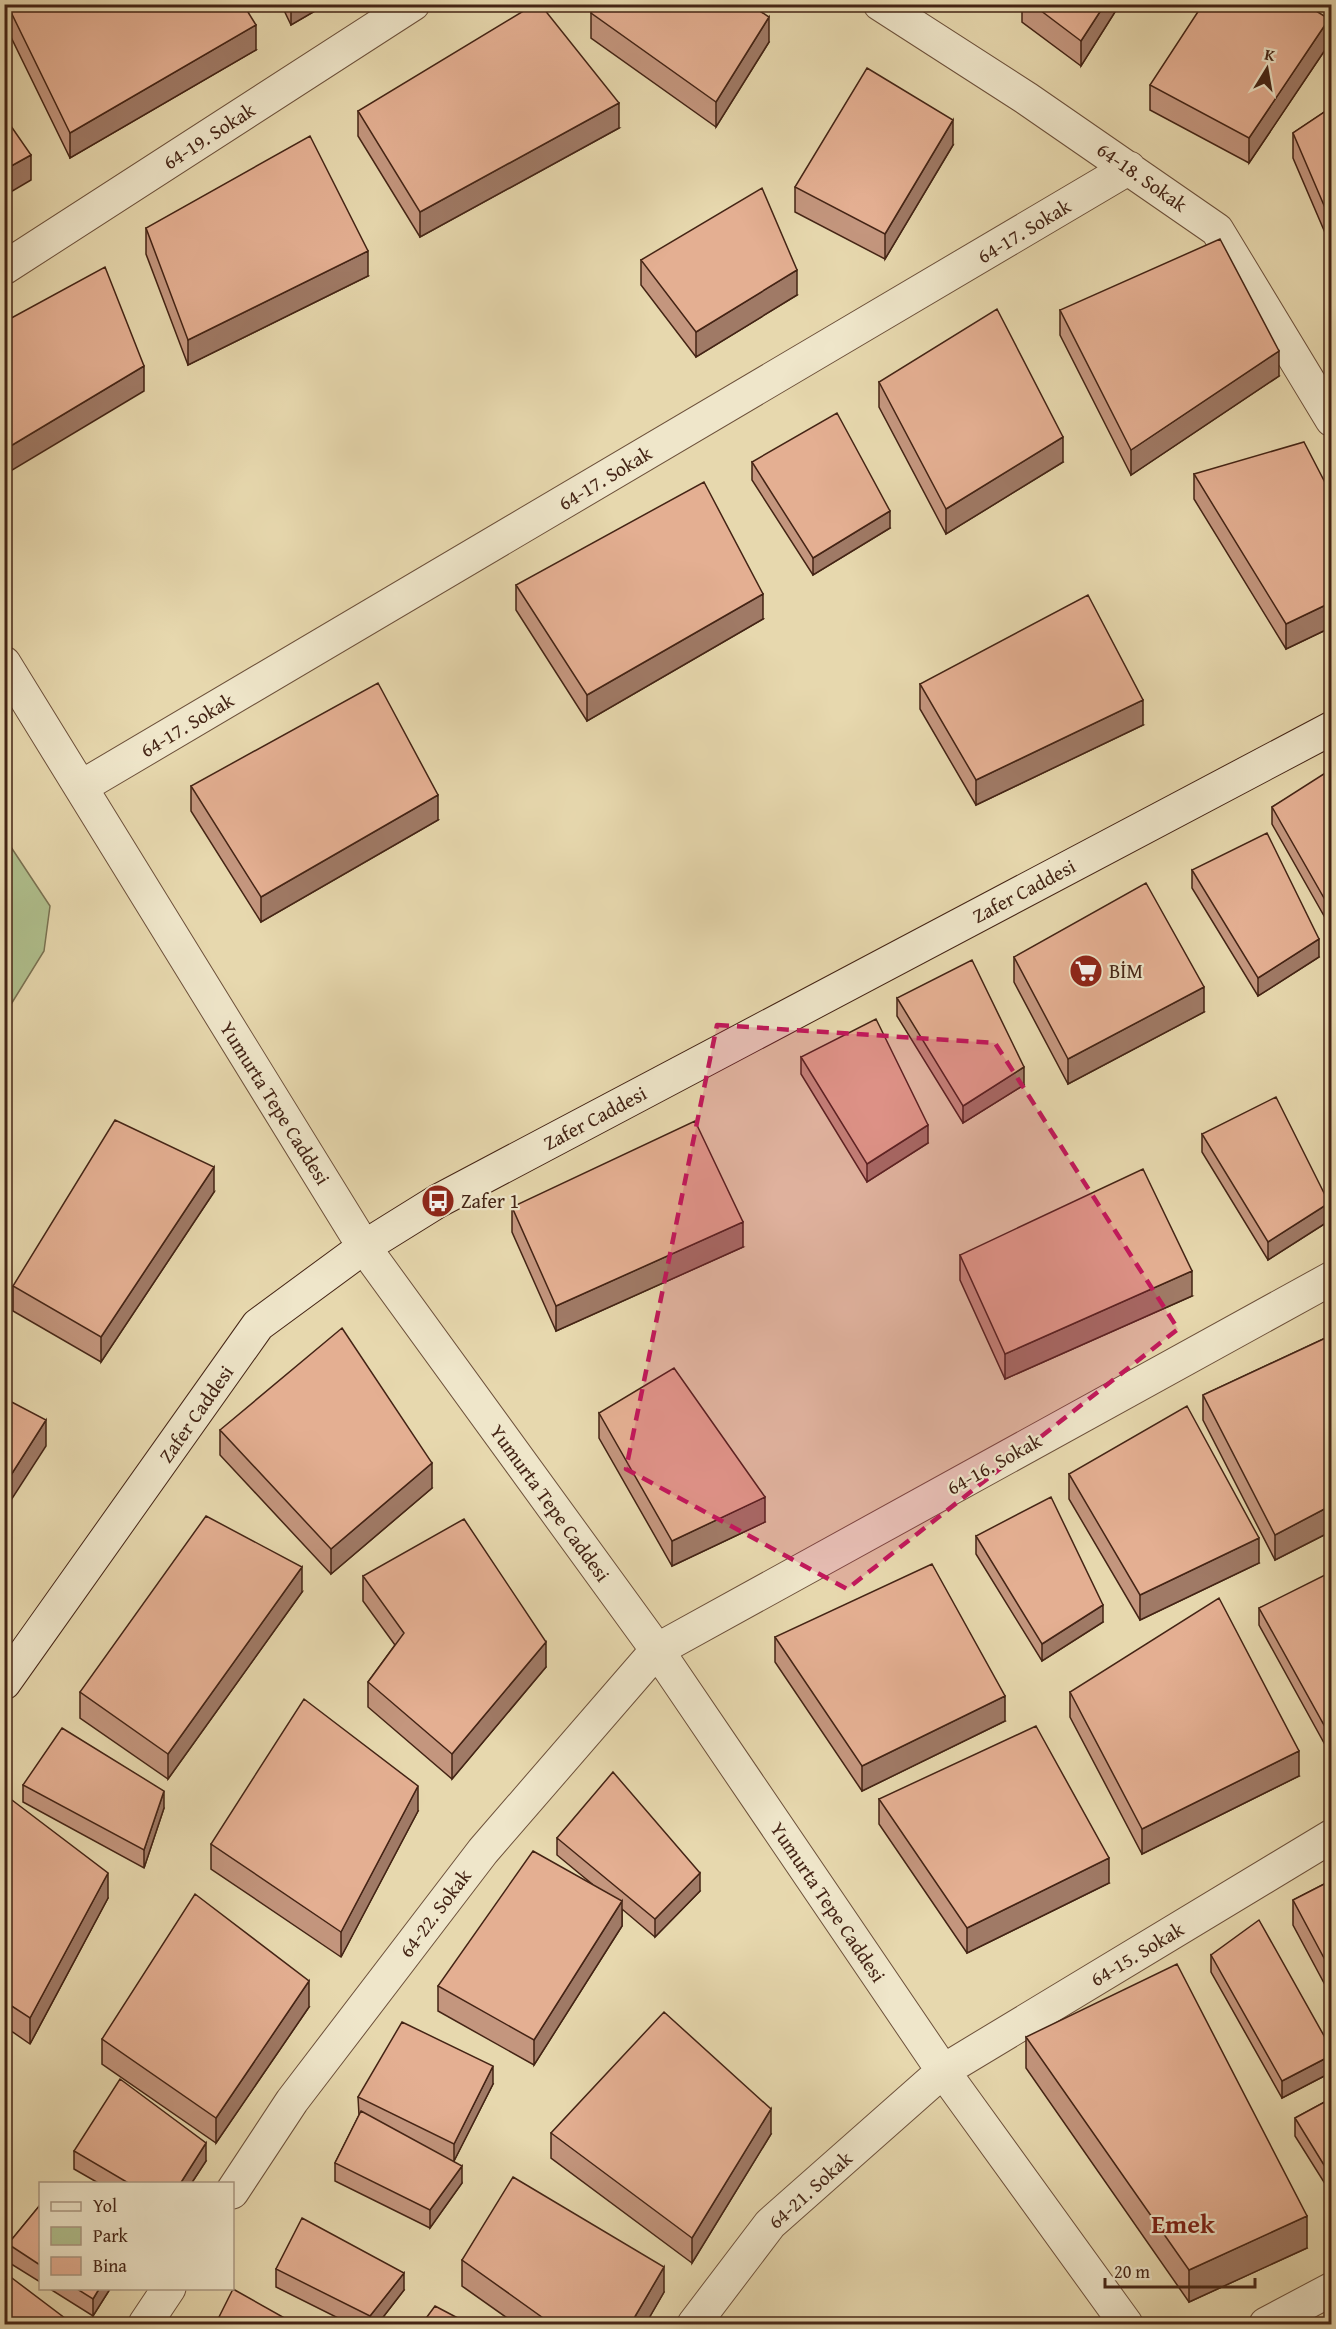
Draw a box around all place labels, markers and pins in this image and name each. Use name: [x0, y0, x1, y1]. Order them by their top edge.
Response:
supermarket icon: BİM: [1068, 953, 1104, 989]
place label: BİM: [1109, 956, 1143, 985]
bus stop icon: Zafer 1: [420, 1183, 456, 1219]
place label: Zafer 1: [461, 1186, 519, 1215]

